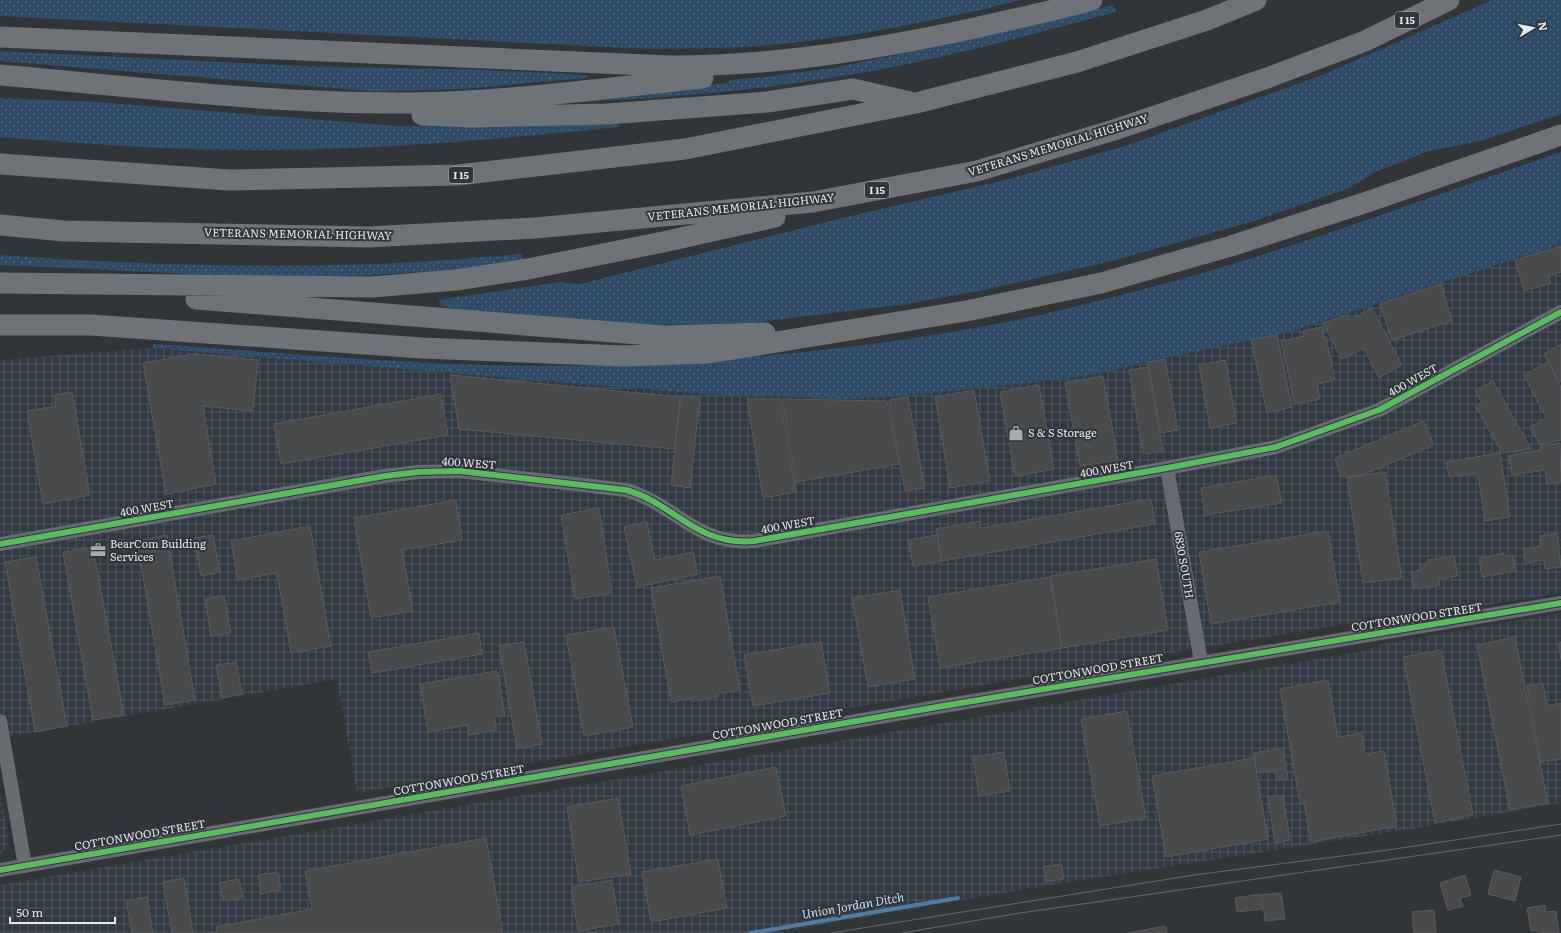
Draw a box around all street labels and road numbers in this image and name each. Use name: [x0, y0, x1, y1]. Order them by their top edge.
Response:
road number: I 15: [1395, 12, 1419, 28]
street label: VETERANS MEMORIAL HIGHWAY: [966, 109, 1150, 179]
road number: I 15: [449, 167, 473, 183]
road number: I 15: [865, 182, 889, 198]
street label: VETERANS MEMORIAL HIGHWAY: [647, 188, 835, 224]
street label: VETERANS MEMORIAL HIGHWAY: [204, 223, 392, 243]
street label: 400 WEST: [1385, 359, 1440, 399]
street label: 400 WEST: [441, 452, 497, 472]
street label: 400 WEST: [1079, 455, 1135, 481]
street label: 400 WEST: [119, 494, 175, 520]
street label: 400 WEST: [760, 511, 816, 537]
street label: 6830 SOUTH: [1171, 530, 1199, 600]
street label: COTTONWOOD STREET: [1350, 598, 1484, 634]
street label: COTTONWOOD STREET: [1031, 649, 1165, 687]
street label: COTTONWOOD STREET: [711, 704, 845, 742]
street label: COTTONWOOD STREET: [392, 760, 526, 798]
street label: COTTONWOOD STREET: [73, 815, 207, 853]

